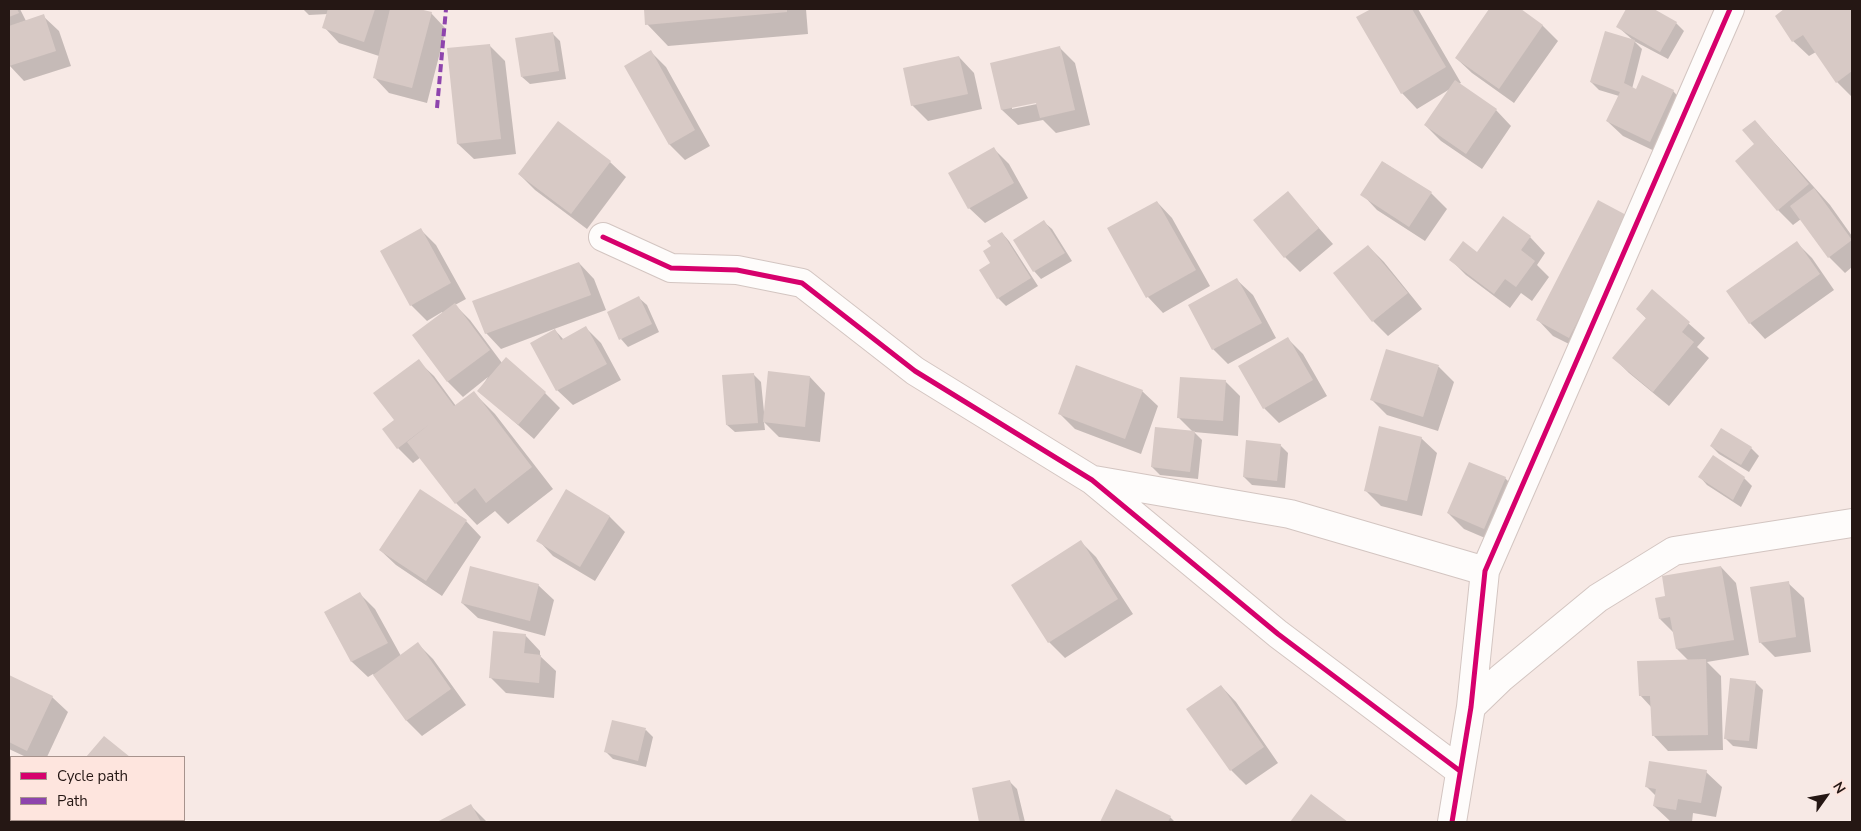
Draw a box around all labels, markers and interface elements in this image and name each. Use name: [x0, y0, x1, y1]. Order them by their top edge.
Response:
legend: [10, 756, 185, 821]
text: Cycle path: [57, 766, 128, 786]
north arrow: [1801, 771, 1851, 821]
text: N: [1828, 778, 1850, 797]
text: Path: [57, 791, 88, 811]

